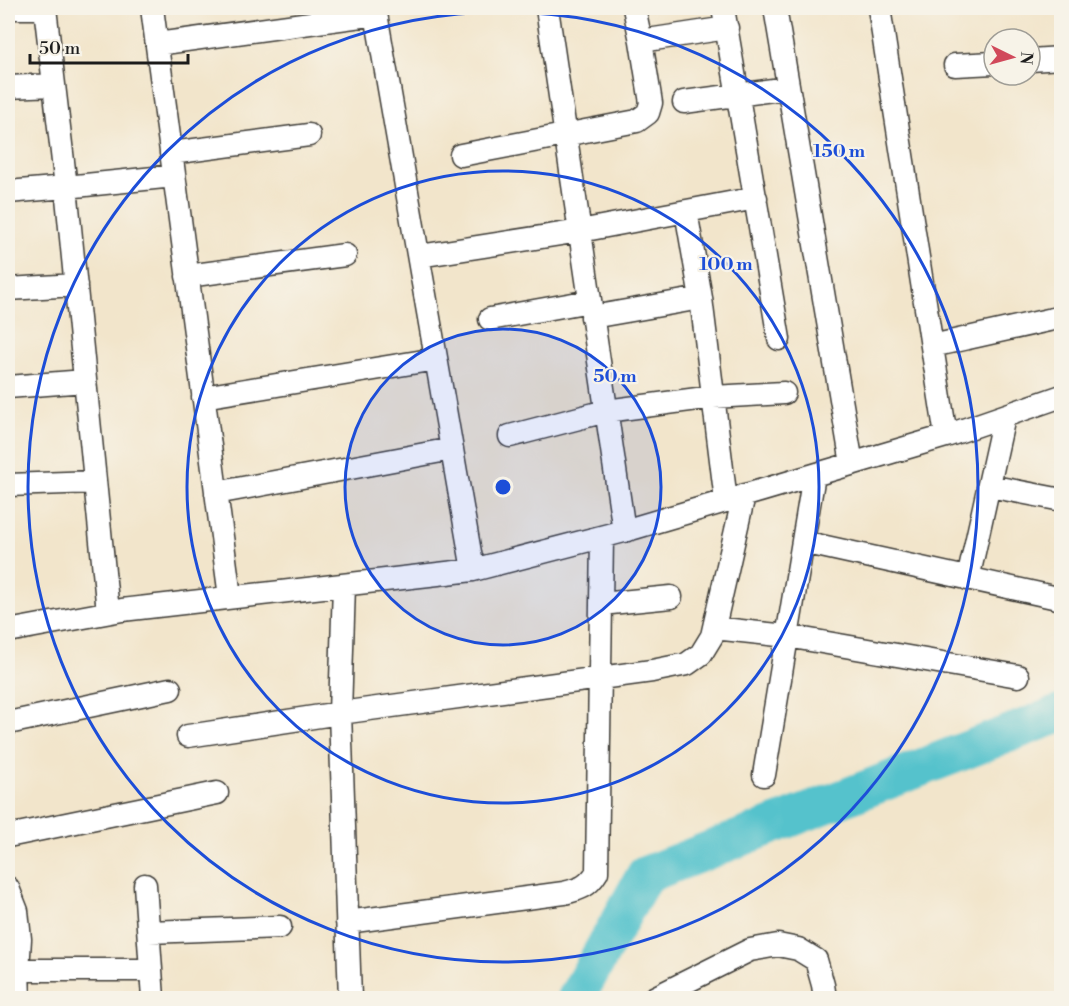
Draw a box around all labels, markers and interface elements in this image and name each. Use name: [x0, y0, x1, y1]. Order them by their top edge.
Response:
scale bar: [30, 27, 188, 65]
north arrow: [982, 27, 1042, 87]
text: 50 m: [39, 37, 81, 60]
text: N: [1015, 51, 1036, 66]
text: 150 m: [813, 140, 866, 163]
text: 100 m: [699, 253, 753, 276]
text: 50 m: [593, 365, 637, 388]
centre of rings: [493, 477, 513, 497]

